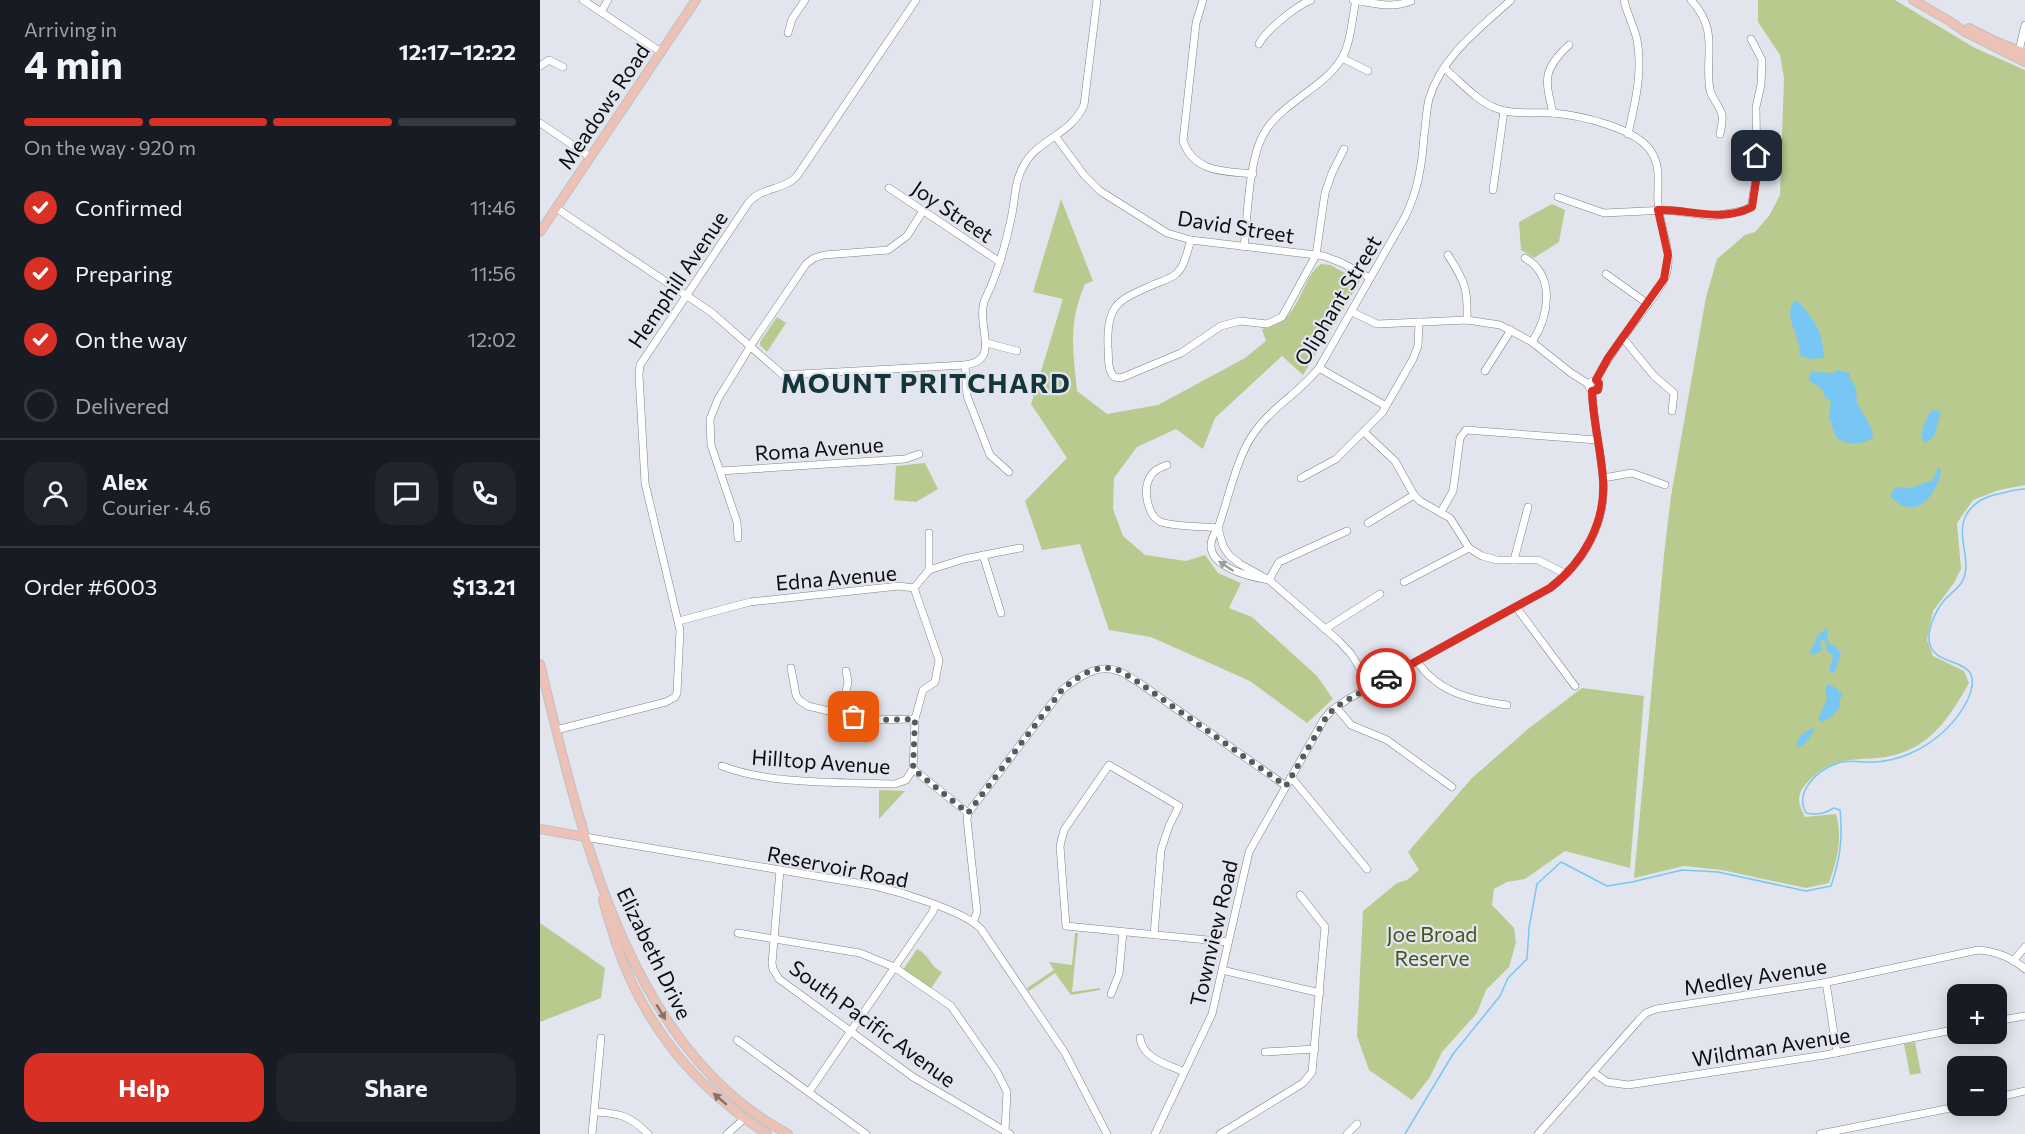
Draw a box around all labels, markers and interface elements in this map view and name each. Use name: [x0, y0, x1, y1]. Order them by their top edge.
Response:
text: Arriving in: [24, 17, 117, 41]
text: 12:17–12:22: [399, 38, 516, 65]
text: 4 min: [24, 39, 123, 87]
street label: Meadows Road: [552, 39, 654, 173]
pin: [1731, 130, 1782, 181]
text: On the way · 920 m: [24, 135, 196, 159]
icon: home: [1740, 139, 1773, 172]
street label: Joy Street: [908, 175, 998, 247]
icon: check: [24, 191, 57, 224]
text: Confirmed: [75, 194, 182, 221]
text: 11:46: [470, 195, 516, 219]
street label: David Street: [1176, 204, 1296, 248]
street label: Hemphill Avenue: [622, 206, 732, 352]
street label: Oliphant Street: [1288, 230, 1386, 370]
icon: check: [24, 257, 57, 290]
text: Preparing: [75, 260, 172, 287]
text: 11:56: [471, 261, 516, 285]
icon: check: [24, 323, 57, 356]
text: On the way: [75, 326, 187, 353]
text: 12:02: [468, 327, 516, 351]
district label: MOUNT PRITCHARD: [781, 366, 1071, 399]
text: Delivered: [75, 392, 169, 419]
street label: Roma Avenue: [754, 431, 884, 465]
button: person: [24, 462, 87, 525]
button: chat: [375, 462, 438, 525]
button: phone: [453, 462, 516, 525]
text: Alex: [102, 468, 148, 495]
text: Courier · 4.6: [102, 495, 211, 519]
street label: Edna Avenue: [774, 559, 898, 595]
one-way arrow: [1219, 560, 1235, 572]
text: Order #6003: [24, 573, 157, 600]
text: $13.21: [453, 573, 516, 600]
courier: [1356, 648, 1416, 708]
icon: car: [1370, 662, 1403, 695]
pin: [828, 691, 879, 742]
icon: bag: [837, 700, 870, 733]
street label: Hilltop Avenue: [751, 744, 891, 778]
street label: Reservoir Road: [765, 840, 911, 892]
street label: Townview Road: [1184, 857, 1242, 1009]
street label: Elizabeth Drive: [612, 883, 698, 1023]
park label: Joe Broad Reserve: [1387, 921, 1478, 970]
street label: Medley Avenue: [1682, 952, 1828, 1000]
street label: South Pacific Avenue: [785, 954, 961, 1092]
map controls: [1947, 984, 2007, 1116]
button: +: [1947, 984, 2007, 1044]
one-way arrow: [655, 1004, 666, 1020]
street label: Wildman Avenue: [1690, 1021, 1852, 1071]
button: Help: [24, 1053, 264, 1122]
button: Share: [276, 1053, 516, 1122]
button: −: [1947, 1056, 2007, 1116]
one-way arrow: [712, 1092, 728, 1105]

